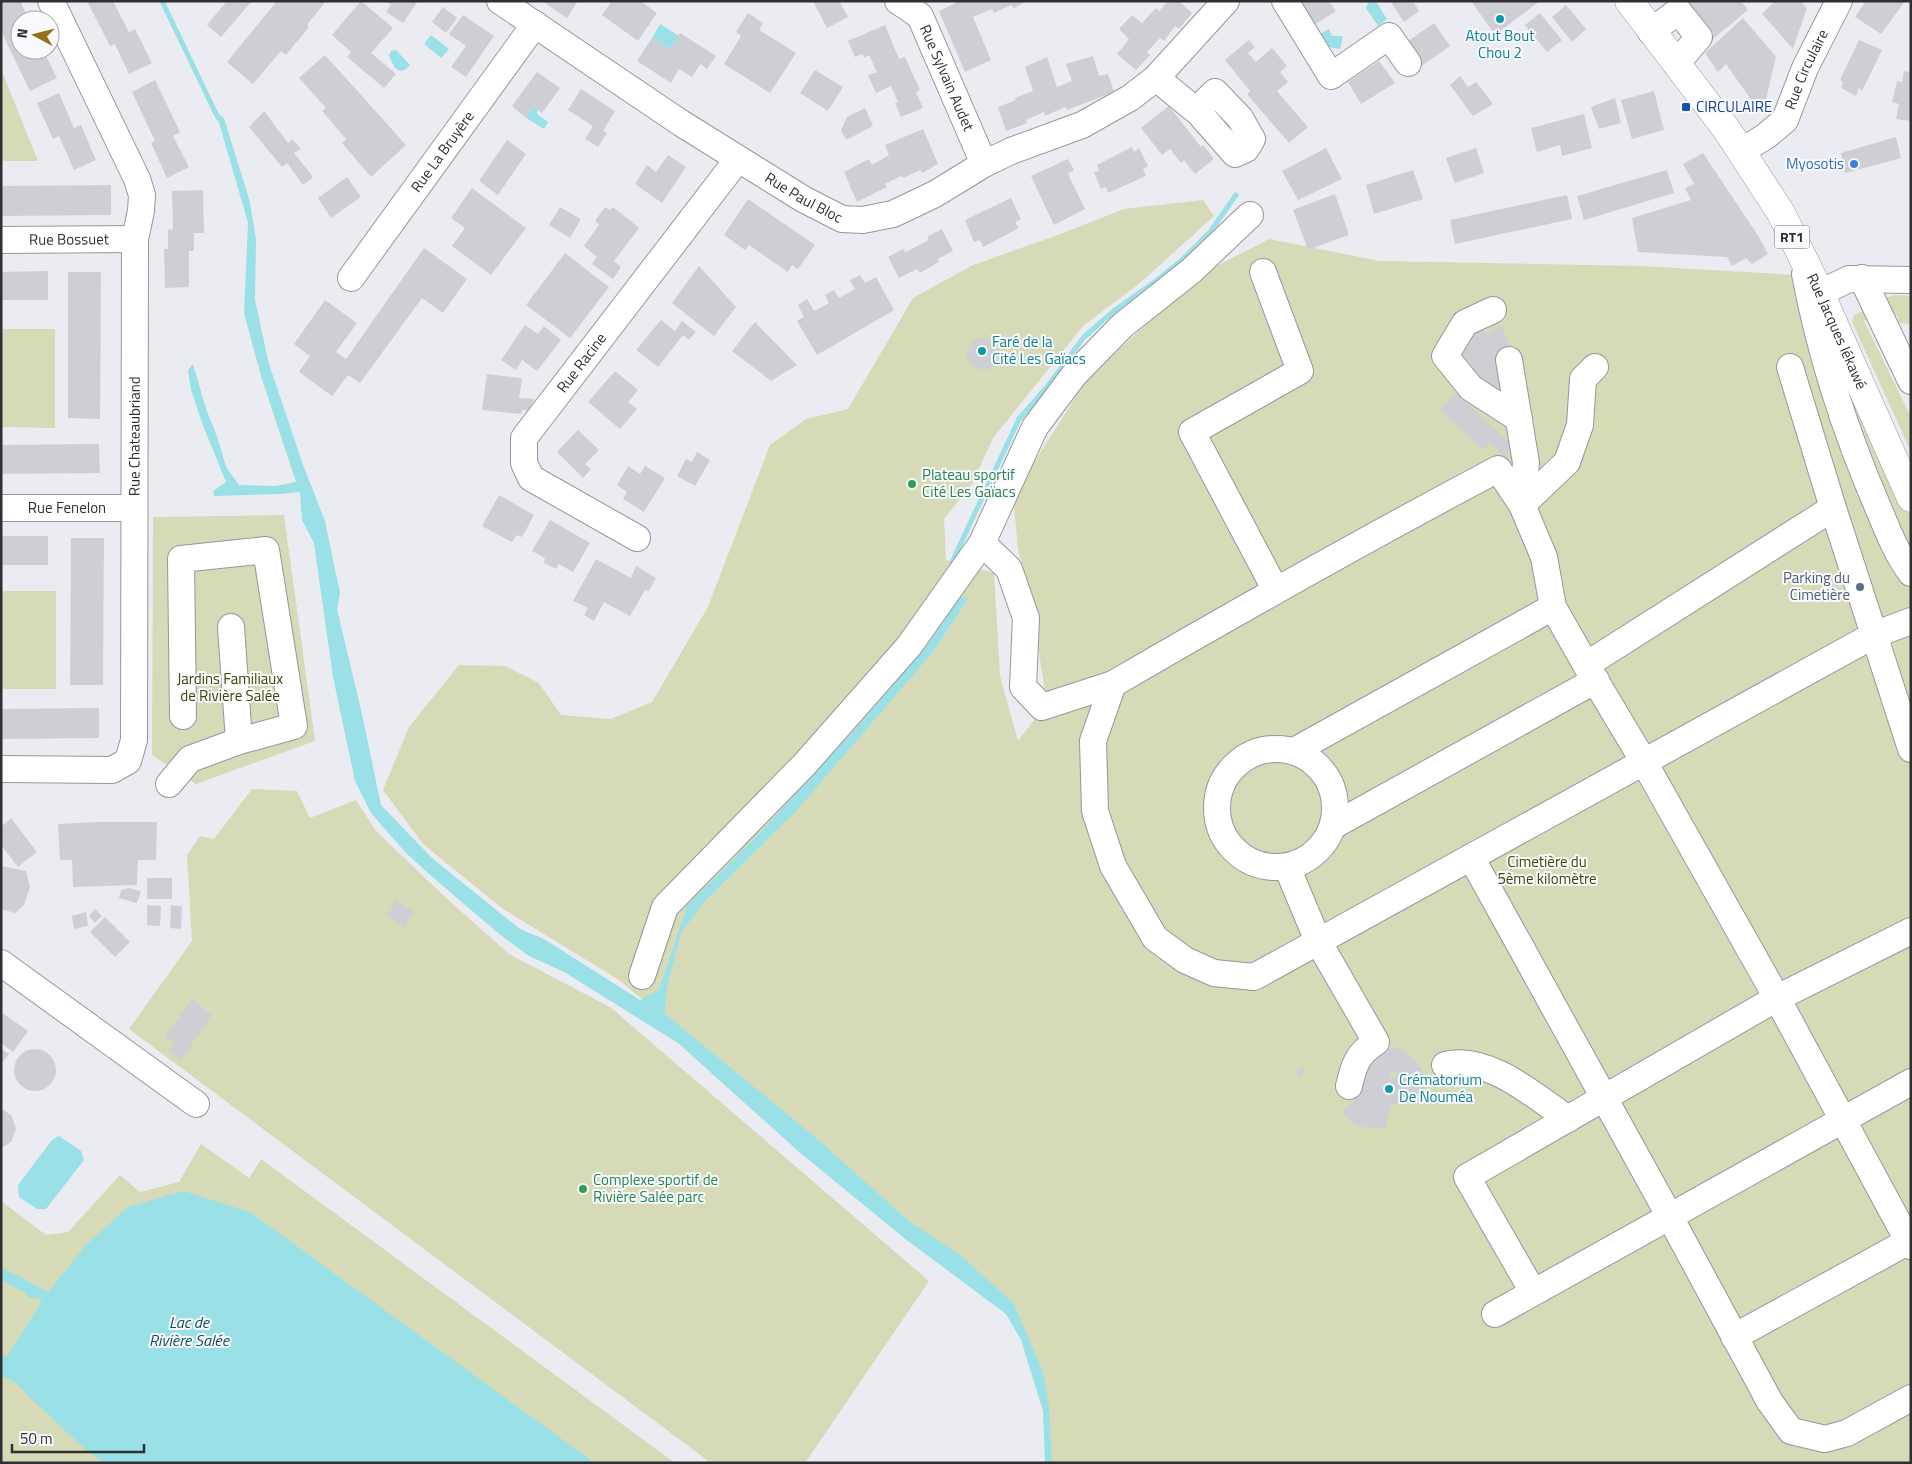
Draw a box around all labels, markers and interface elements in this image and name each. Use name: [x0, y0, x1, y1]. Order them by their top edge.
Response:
north arrow: [10, 10, 60, 60]
marker: Atout Bout Chou 2: [1494, 13, 1506, 25]
street label: Rue Sylvain Audet: [914, 21, 981, 135]
place label: Atout Bout Chou 2: [1466, 24, 1535, 64]
street label: Rue Circulaire: [1778, 25, 1834, 113]
text: N: [11, 27, 33, 39]
place label: CIRCULAIRE: [1696, 95, 1772, 118]
marker: CIRCULAIRE: [1680, 101, 1692, 113]
street label: Rue La Bruyère: [405, 106, 480, 197]
place label: Myosotis: [1786, 152, 1844, 175]
marker: Myosotis: [1848, 158, 1860, 170]
street label: Rue Paul Bloc: [761, 166, 847, 228]
road number: RT1: [1774, 226, 1810, 248]
street label: Rue Bossuet: [29, 227, 110, 251]
street label: Rue Jacques Iékawé: [1801, 269, 1873, 393]
street label: Rue Racine: [551, 328, 612, 397]
place label: Faré de la Cité Les Gaïacs: [992, 330, 1086, 370]
marker: Faré de la Cité Les Gaïacs: [976, 345, 988, 357]
street label: Rue Chateaubriand: [122, 376, 146, 496]
place label: Plateau sportif Cité Les Gaïacs: [922, 463, 1016, 503]
marker: Plateau sportif Cité Les Gaïacs: [906, 478, 918, 490]
street label: Rue Fenelon: [28, 496, 106, 519]
place label: Parking du Cimetière: [1783, 566, 1850, 606]
marker: Parking du Cimetière: [1854, 581, 1866, 593]
park label: Jardins Familiaux de Rivière Salée: [177, 667, 283, 707]
park label: Cimetière du 5ème kilomètre: [1497, 850, 1597, 890]
place label: Crématorium De Nouméa: [1399, 1068, 1482, 1108]
marker: Crématorium De Nouméa: [1383, 1083, 1395, 1095]
place label: Complexe sportif de Rivière Salée parc: [593, 1168, 718, 1208]
marker: Complexe sportif de Rivière Salée parc: [577, 1183, 589, 1195]
water label: Lac de Rivière Salée: [149, 1310, 231, 1352]
scale bar: [12, 1422, 145, 1454]
text: 50 m: [20, 1427, 53, 1450]

